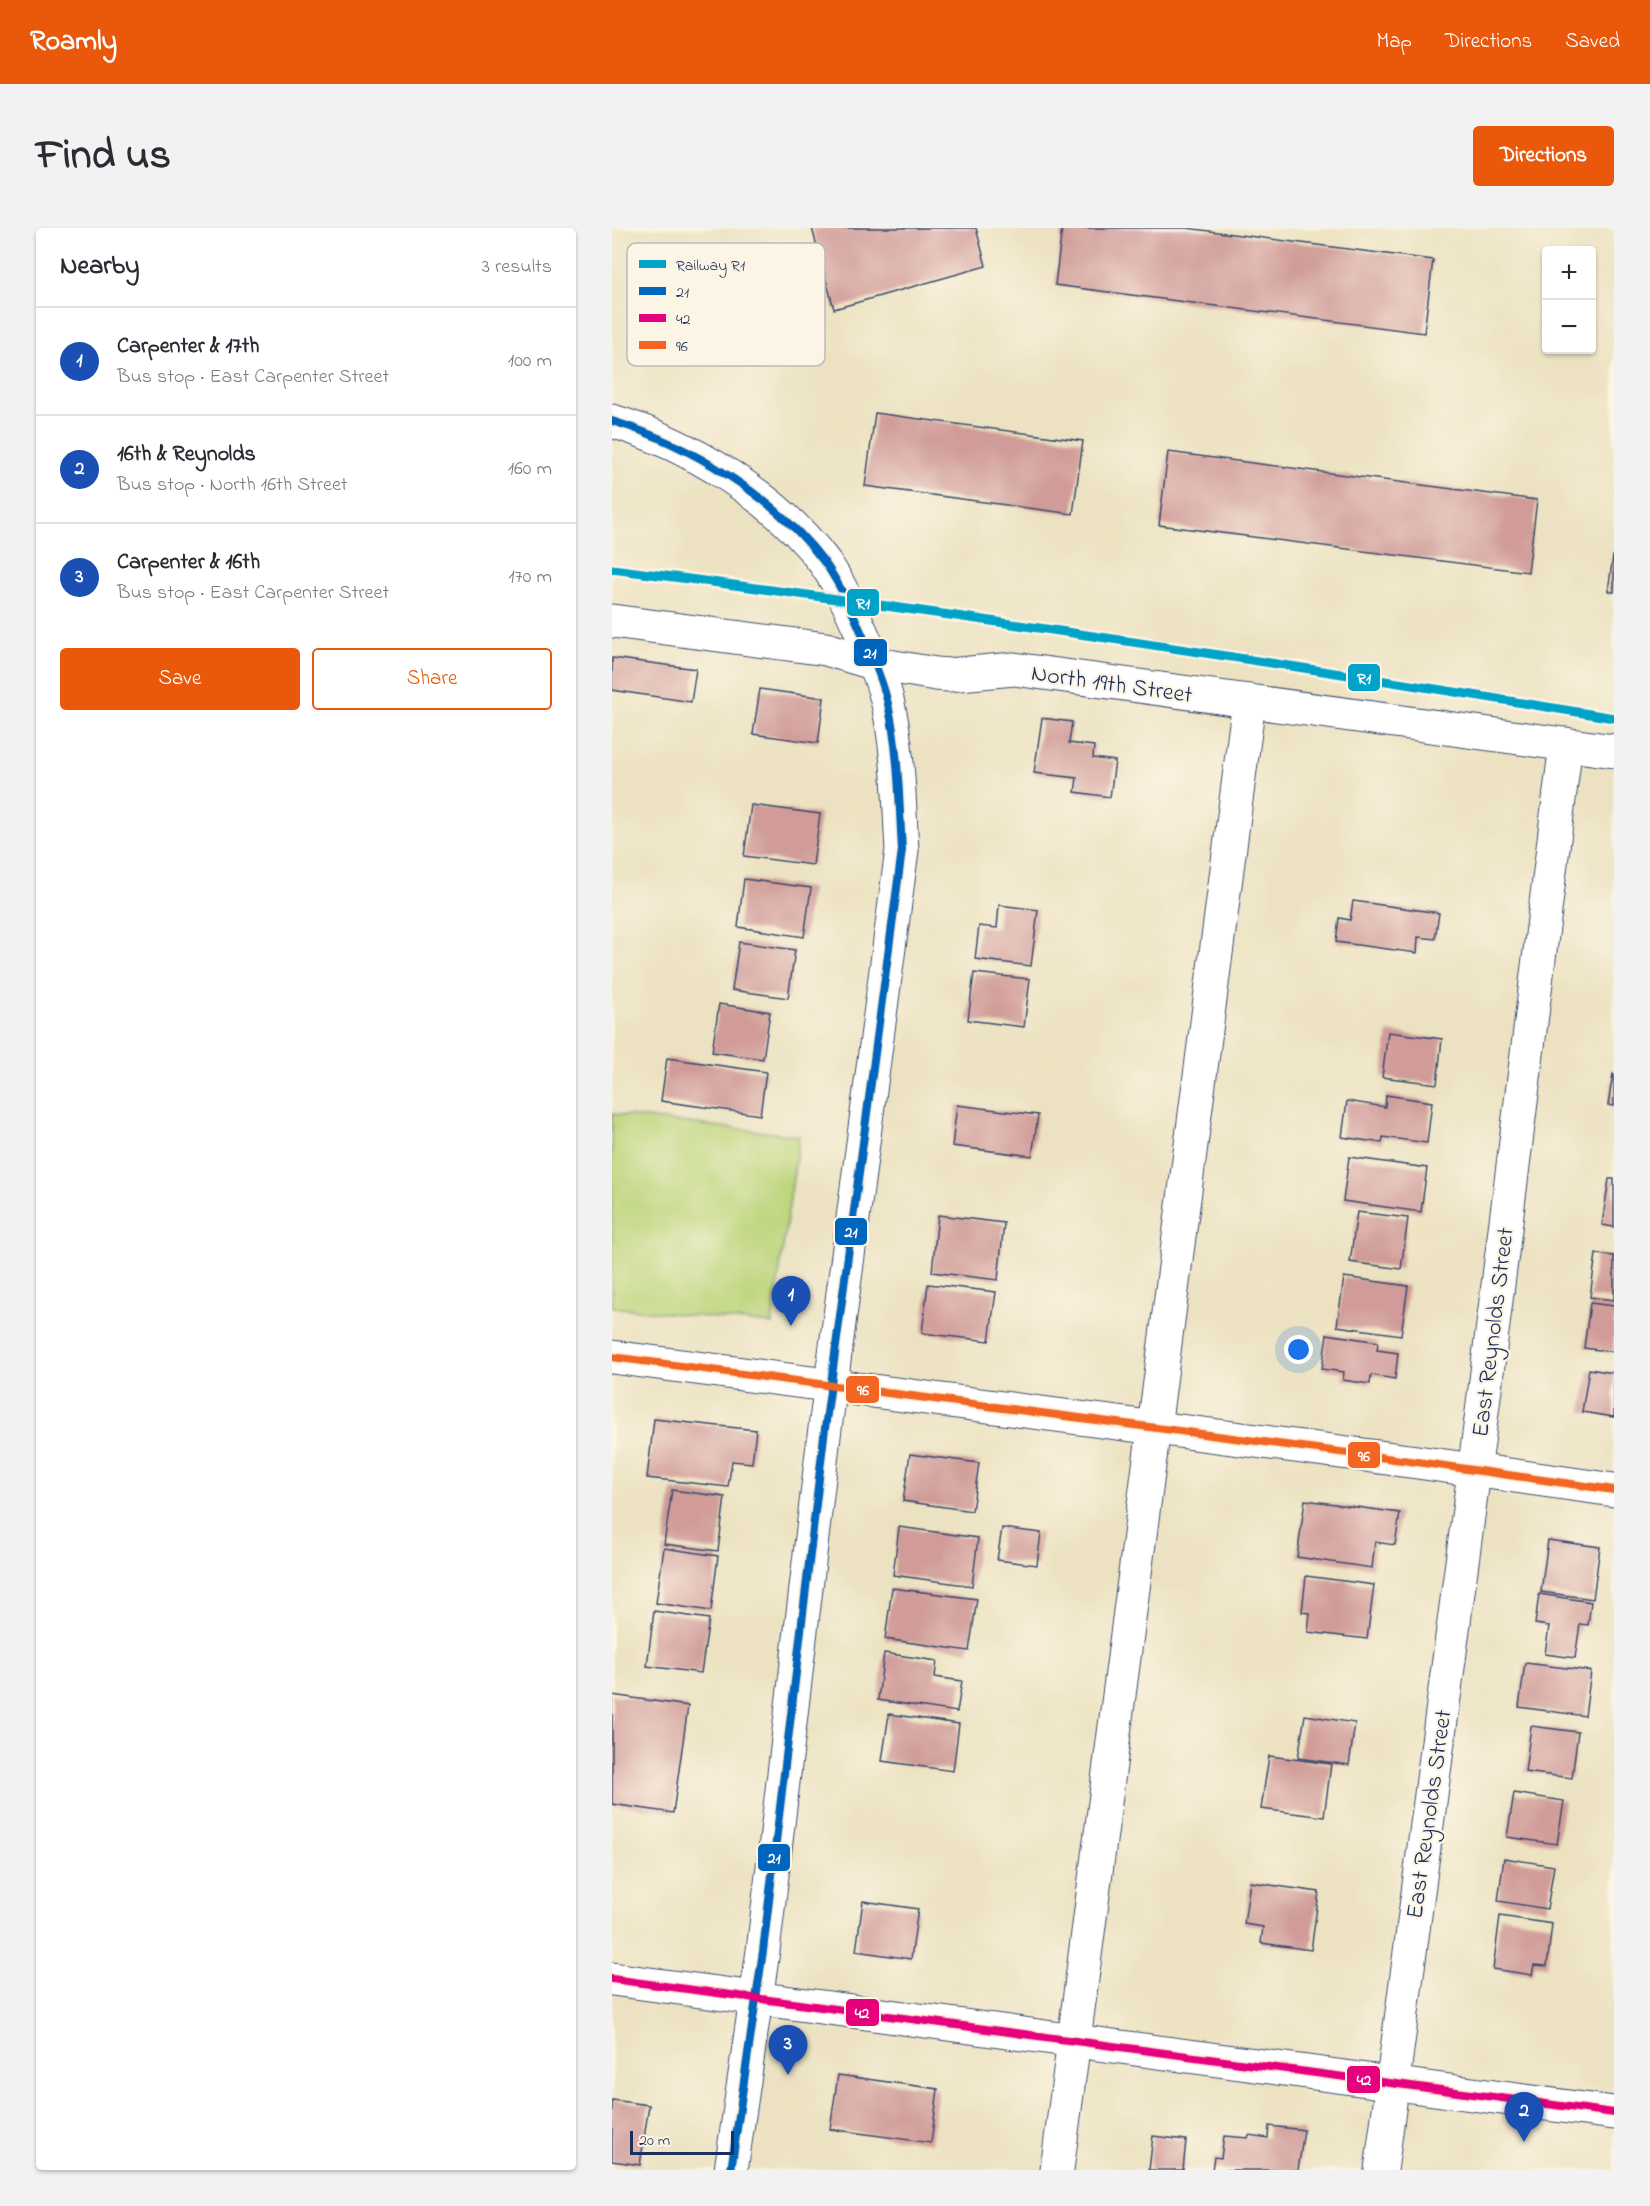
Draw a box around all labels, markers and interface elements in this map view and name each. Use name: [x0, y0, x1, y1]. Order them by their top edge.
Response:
text: Roamly: [30, 22, 117, 63]
text: Map: [1376, 27, 1412, 57]
text: Directions: [1445, 27, 1532, 57]
text: Saved: [1565, 27, 1620, 57]
text: Find us: [36, 126, 171, 187]
button: Directions: [1473, 126, 1614, 186]
legend: [627, 243, 825, 366]
map controls: [1542, 246, 1596, 354]
button: +: [1542, 246, 1596, 300]
text: Nearby: [60, 248, 139, 286]
text: 3 results: [482, 253, 552, 282]
text: Railway R1: [676, 254, 745, 278]
text: 21: [676, 281, 689, 305]
button: −: [1542, 300, 1596, 354]
text: 42: [676, 308, 691, 332]
text: Carpenter & 17th: [117, 331, 259, 363]
text: 96: [676, 335, 688, 359]
text: 1: [76, 347, 83, 376]
text: 100 m: [508, 347, 552, 376]
text: Bus stop · East Carpenter Street: [117, 363, 389, 392]
text: 16th & Reynolds: [117, 439, 256, 471]
text: 2: [75, 455, 84, 484]
text: 160 m: [508, 455, 552, 484]
text: Bus stop · North 16th Street: [117, 471, 348, 500]
text: Carpenter & 16th: [117, 547, 260, 579]
text: 3: [75, 563, 84, 592]
text: 170 m: [508, 563, 552, 592]
text: Bus stop · East Carpenter Street: [117, 579, 389, 608]
line badge: R1: [846, 588, 880, 617]
text: R1: [855, 592, 871, 616]
line badge: 21: [853, 638, 888, 667]
text: 21: [862, 642, 877, 666]
button: Save: [60, 648, 300, 710]
button: Share: [312, 648, 552, 710]
street label: North 19th Street: [1029, 657, 1194, 714]
line badge: R1: [1347, 663, 1381, 692]
text: R1: [1356, 667, 1372, 691]
line badge: 21: [834, 1217, 868, 1246]
text: 21: [843, 1221, 858, 1245]
street label: East Reynolds Street: [1464, 1225, 1526, 1439]
pin: 1: [772, 1276, 810, 1326]
your location: [1284, 1335, 1313, 1364]
line badge: 96: [845, 1375, 880, 1404]
text: 96: [856, 1379, 870, 1403]
line badge: 96: [1347, 1441, 1381, 1469]
text: 96: [1357, 1445, 1371, 1469]
street label: East Reynolds Street: [1398, 1707, 1463, 1921]
line badge: 21: [757, 1843, 791, 1872]
text: 21: [766, 1847, 781, 1871]
line badge: 42: [845, 1998, 880, 2027]
text: 42: [854, 2002, 869, 2026]
pin: 3: [768, 2026, 807, 2075]
line badge: 42: [1346, 2065, 1381, 2094]
text: 42: [1356, 2069, 1371, 2093]
pin: 2: [1504, 2092, 1544, 2142]
scale bar: [630, 2128, 734, 2156]
text: 20 m: [639, 2129, 670, 2153]

